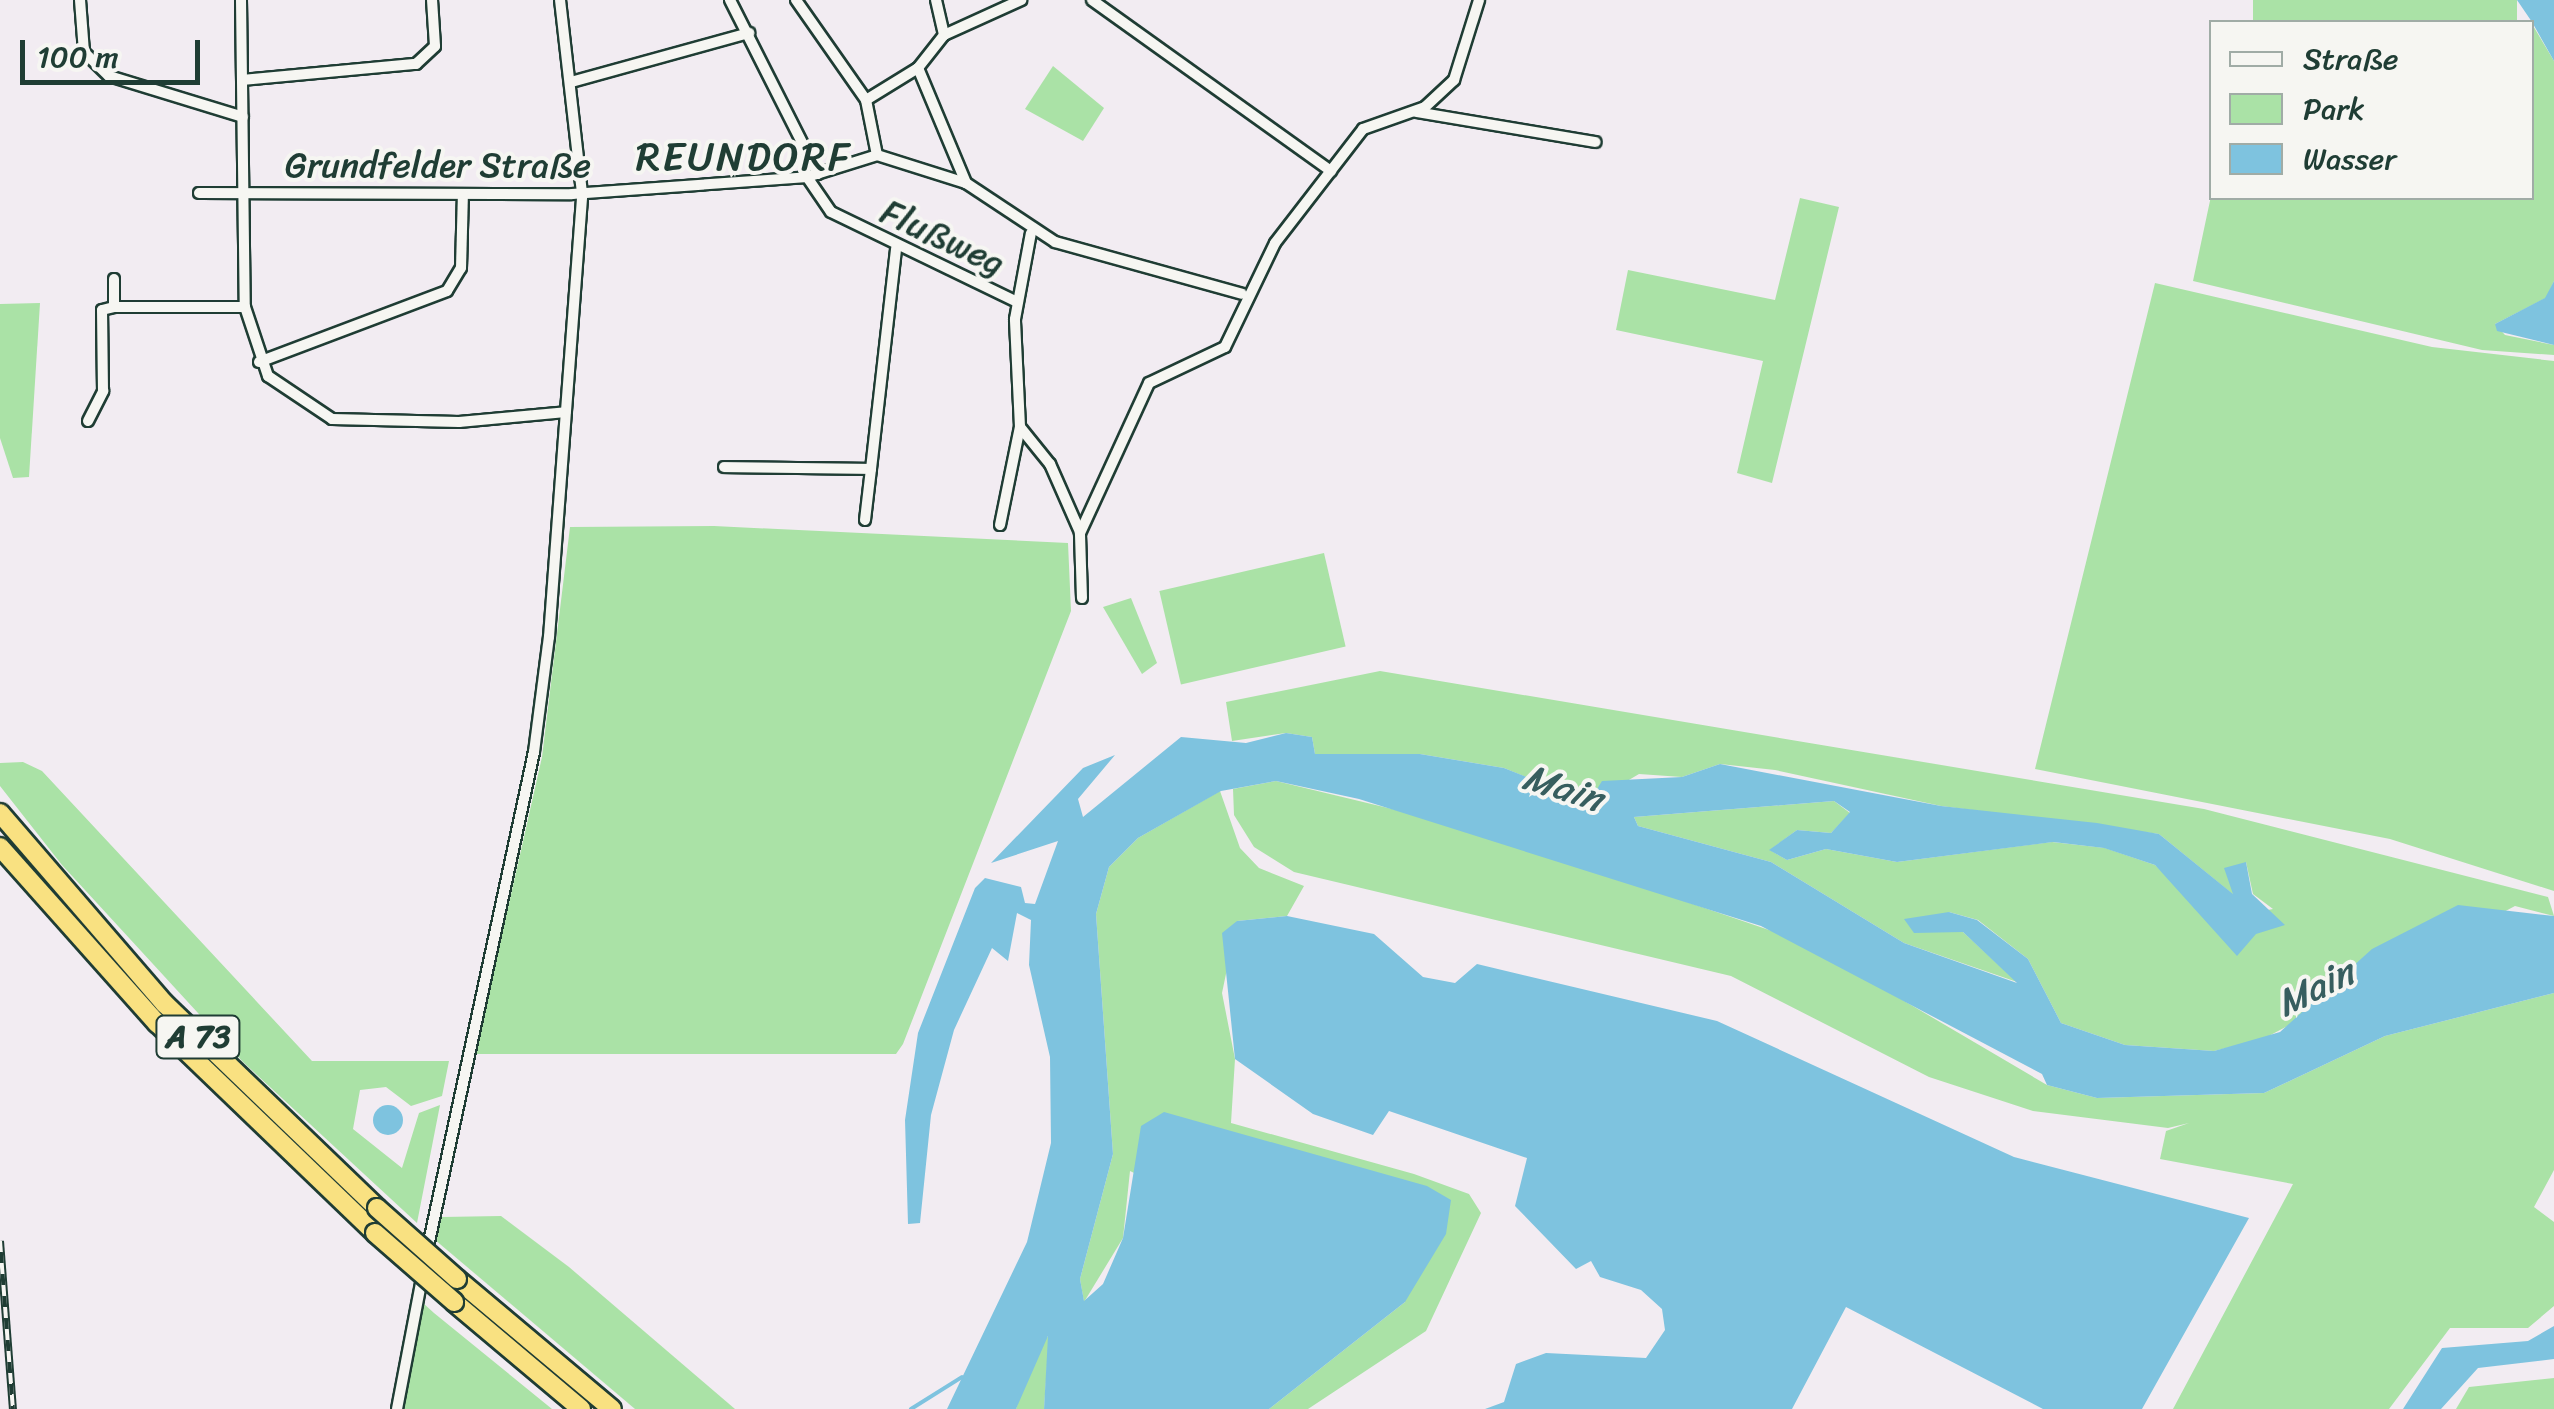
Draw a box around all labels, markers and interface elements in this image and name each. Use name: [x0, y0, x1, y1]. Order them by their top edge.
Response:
scale bar: [25, 20, 205, 82]
legend: [2209, 20, 2534, 200]
text: 100 m: [37, 30, 119, 84]
text: Straße: [2303, 32, 2398, 86]
text: Park: [2303, 82, 2365, 136]
text: Wasser: [2303, 132, 2397, 186]
district label: REUNDORF: [636, 133, 852, 181]
street label: Grundfelder Straße: [285, 144, 591, 186]
street label: Flußweg: [874, 190, 1012, 284]
water label: Main: [1518, 754, 1608, 822]
water label: Main: [2269, 949, 2361, 1027]
road number: A 73: [153, 1010, 243, 1064]

